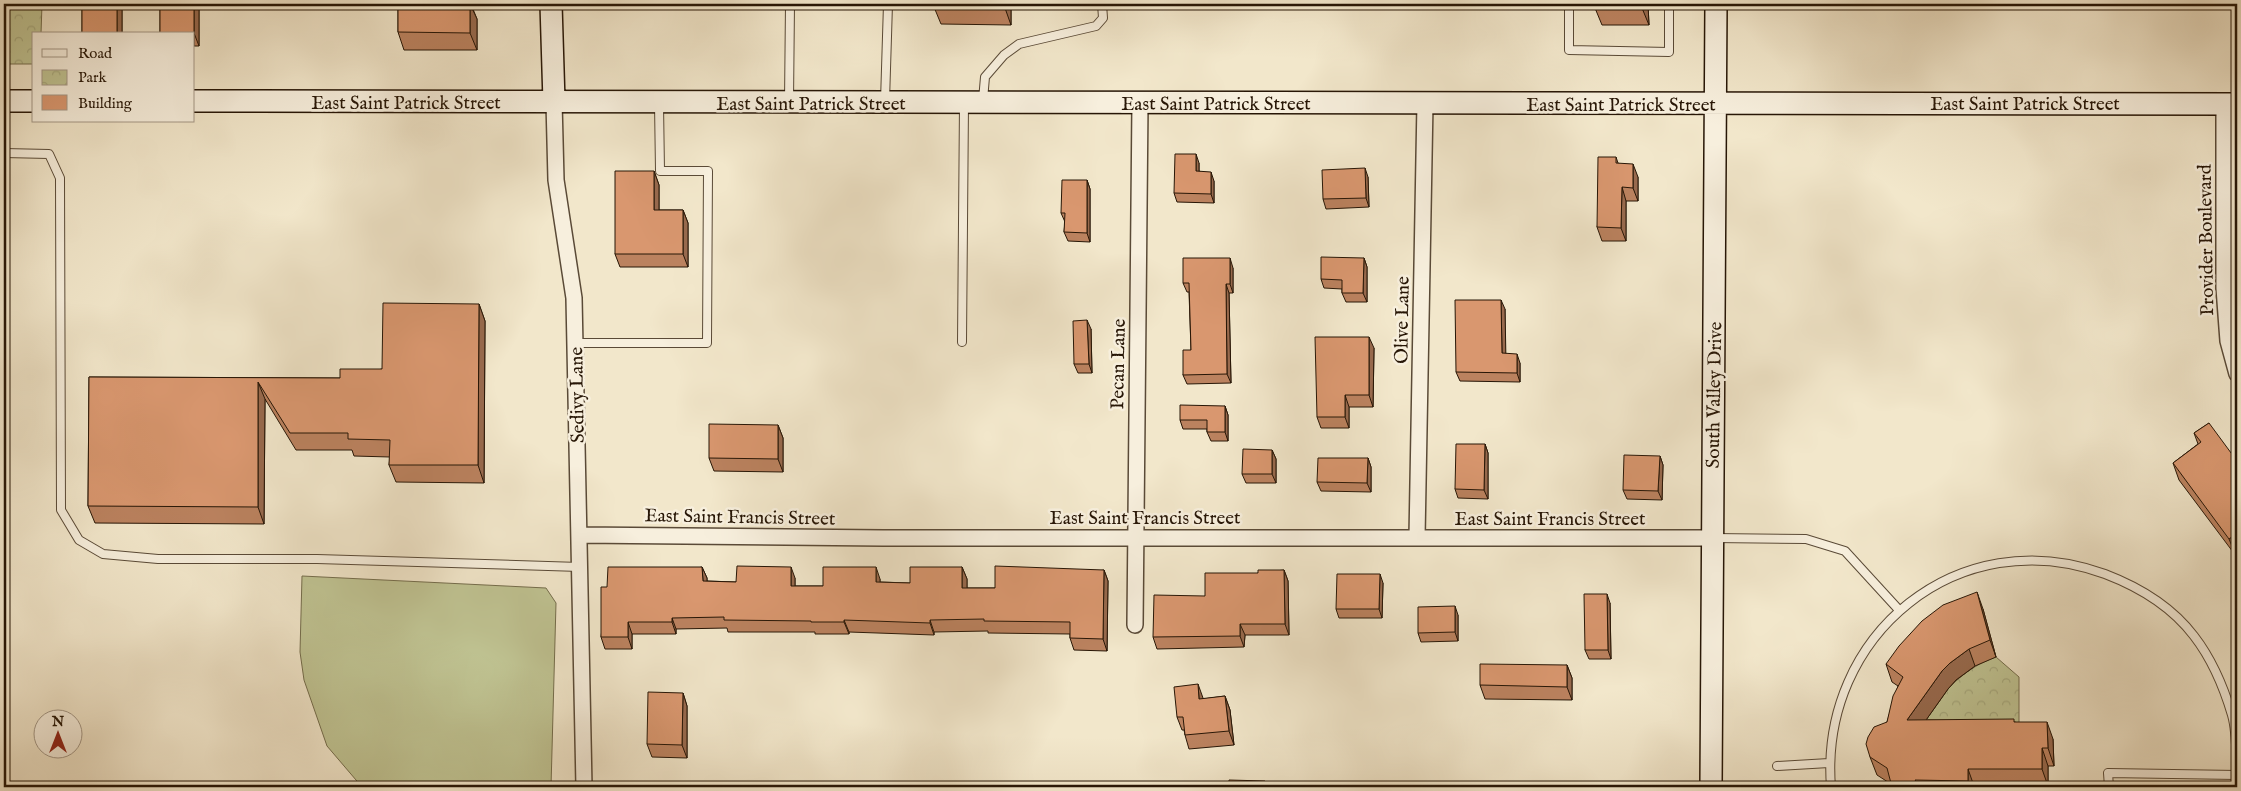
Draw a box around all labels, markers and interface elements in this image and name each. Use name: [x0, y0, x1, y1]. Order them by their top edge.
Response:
legend: [32, 32, 195, 122]
text: Road: [78, 44, 113, 63]
text: Park: [78, 68, 108, 87]
street label: East Saint Patrick Street: [311, 92, 501, 116]
street label: East Saint Patrick Street: [716, 93, 906, 117]
street label: East Saint Patrick Street: [1121, 93, 1311, 117]
street label: East Saint Patrick Street: [1930, 93, 2120, 117]
text: Building: [78, 94, 133, 113]
street label: East Saint Patrick Street: [1526, 94, 1716, 118]
street label: Provider Boulevard: [2194, 163, 2220, 316]
street label: Olive Lane: [1390, 276, 1416, 364]
street label: Pecan Lane: [1106, 318, 1132, 410]
street label: South Valley Drive: [1702, 321, 1728, 469]
street label: Sedivy Lane: [565, 346, 591, 443]
street label: East Saint Francis Street: [644, 504, 836, 532]
street label: East Saint Francis Street: [1050, 507, 1241, 531]
street label: East Saint Francis Street: [1455, 508, 1646, 532]
north arrow: [32, 708, 82, 758]
text: N: [51, 713, 64, 731]

